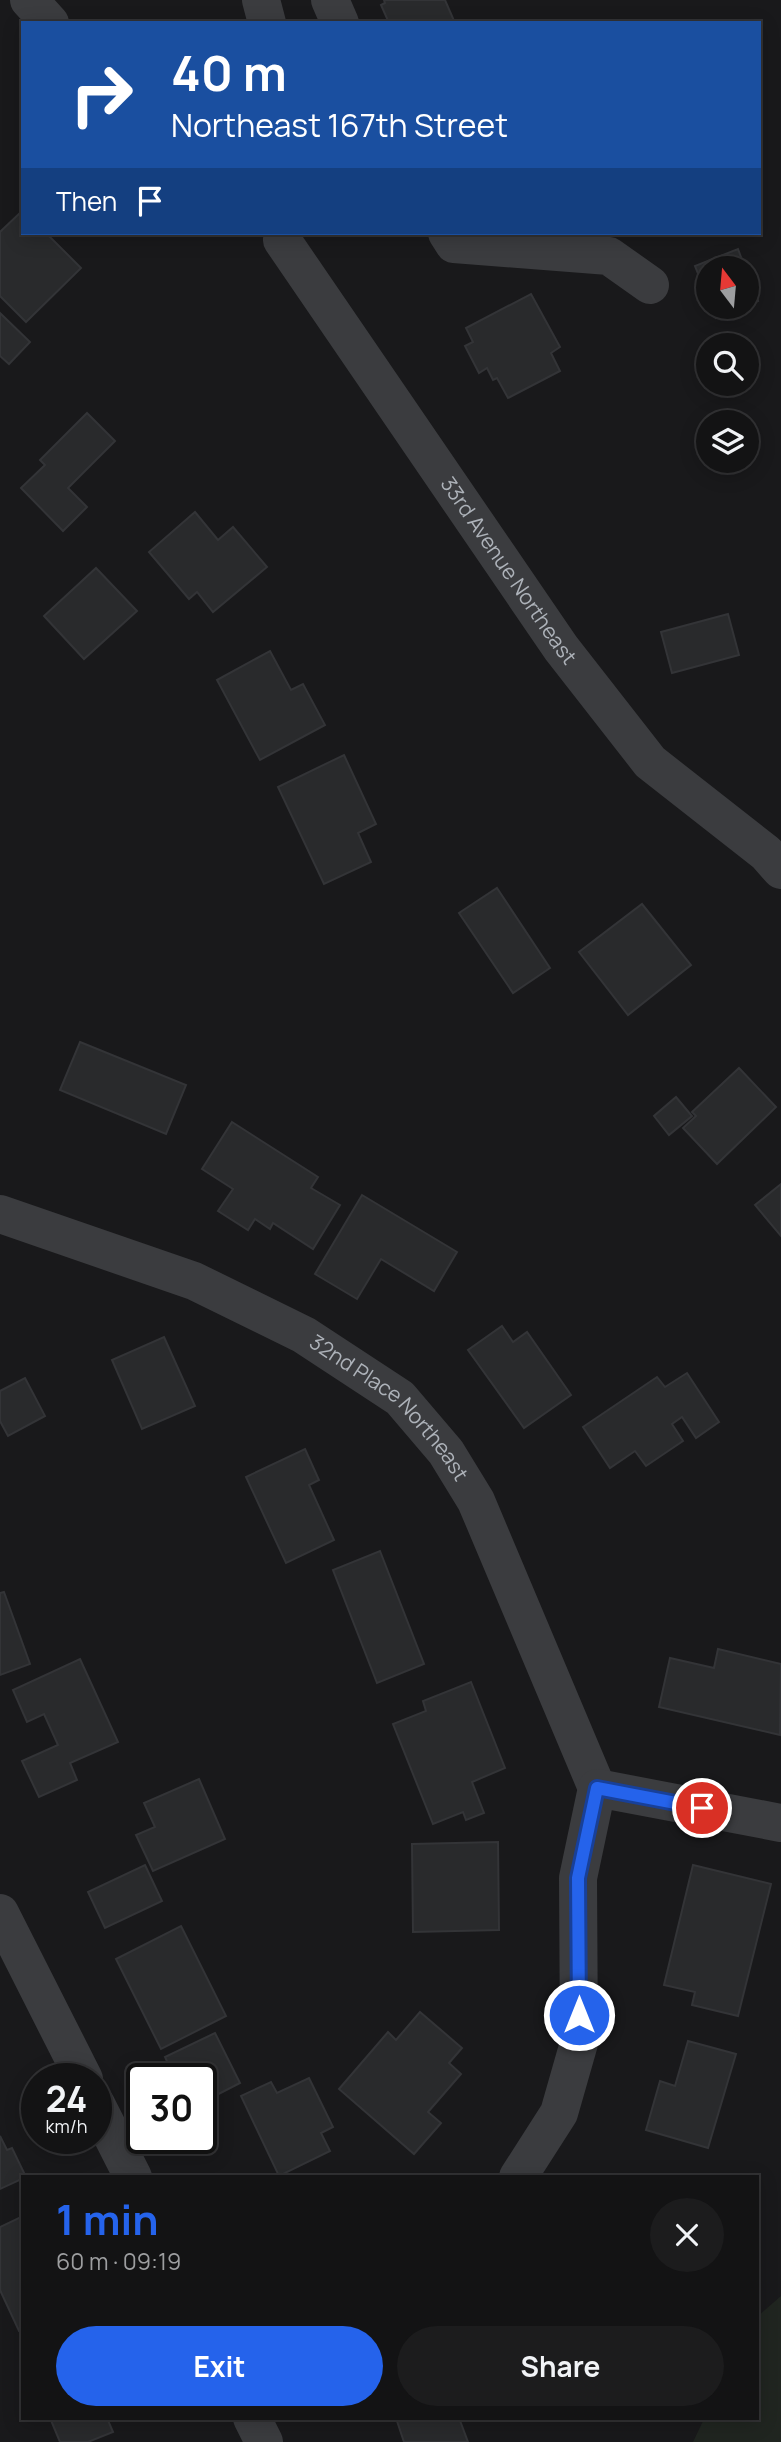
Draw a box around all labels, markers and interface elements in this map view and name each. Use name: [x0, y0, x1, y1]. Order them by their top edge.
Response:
text: 40 m: [171, 39, 287, 106]
icon: right: [56, 49, 147, 140]
text: Northeast 167th Street: [171, 103, 508, 147]
icon: arrive: [131, 182, 169, 220]
text: Then: [56, 183, 117, 219]
north arrow: [696, 256, 760, 318]
map controls: [696, 256, 759, 473]
button: search: [696, 333, 759, 396]
button: layers: [696, 410, 759, 473]
street label: 33rd Avenue Northeast: [435, 471, 584, 670]
street label: 32nd Place Northeast: [304, 1327, 475, 1486]
pin: [672, 1778, 732, 1838]
icon: arrive: [683, 1789, 721, 1827]
position arrow: [542, 1978, 616, 2052]
speed limit sign: 30: [126, 2063, 217, 2154]
text: 24: [46, 2075, 87, 2123]
text: km/h: [46, 2114, 87, 2138]
text: 1 min: [56, 2190, 159, 2248]
button: close: [650, 2198, 724, 2272]
text: 60 m · 09:19: [56, 2245, 181, 2277]
button: Exit: [56, 2326, 383, 2406]
button: Share: [397, 2326, 724, 2406]

